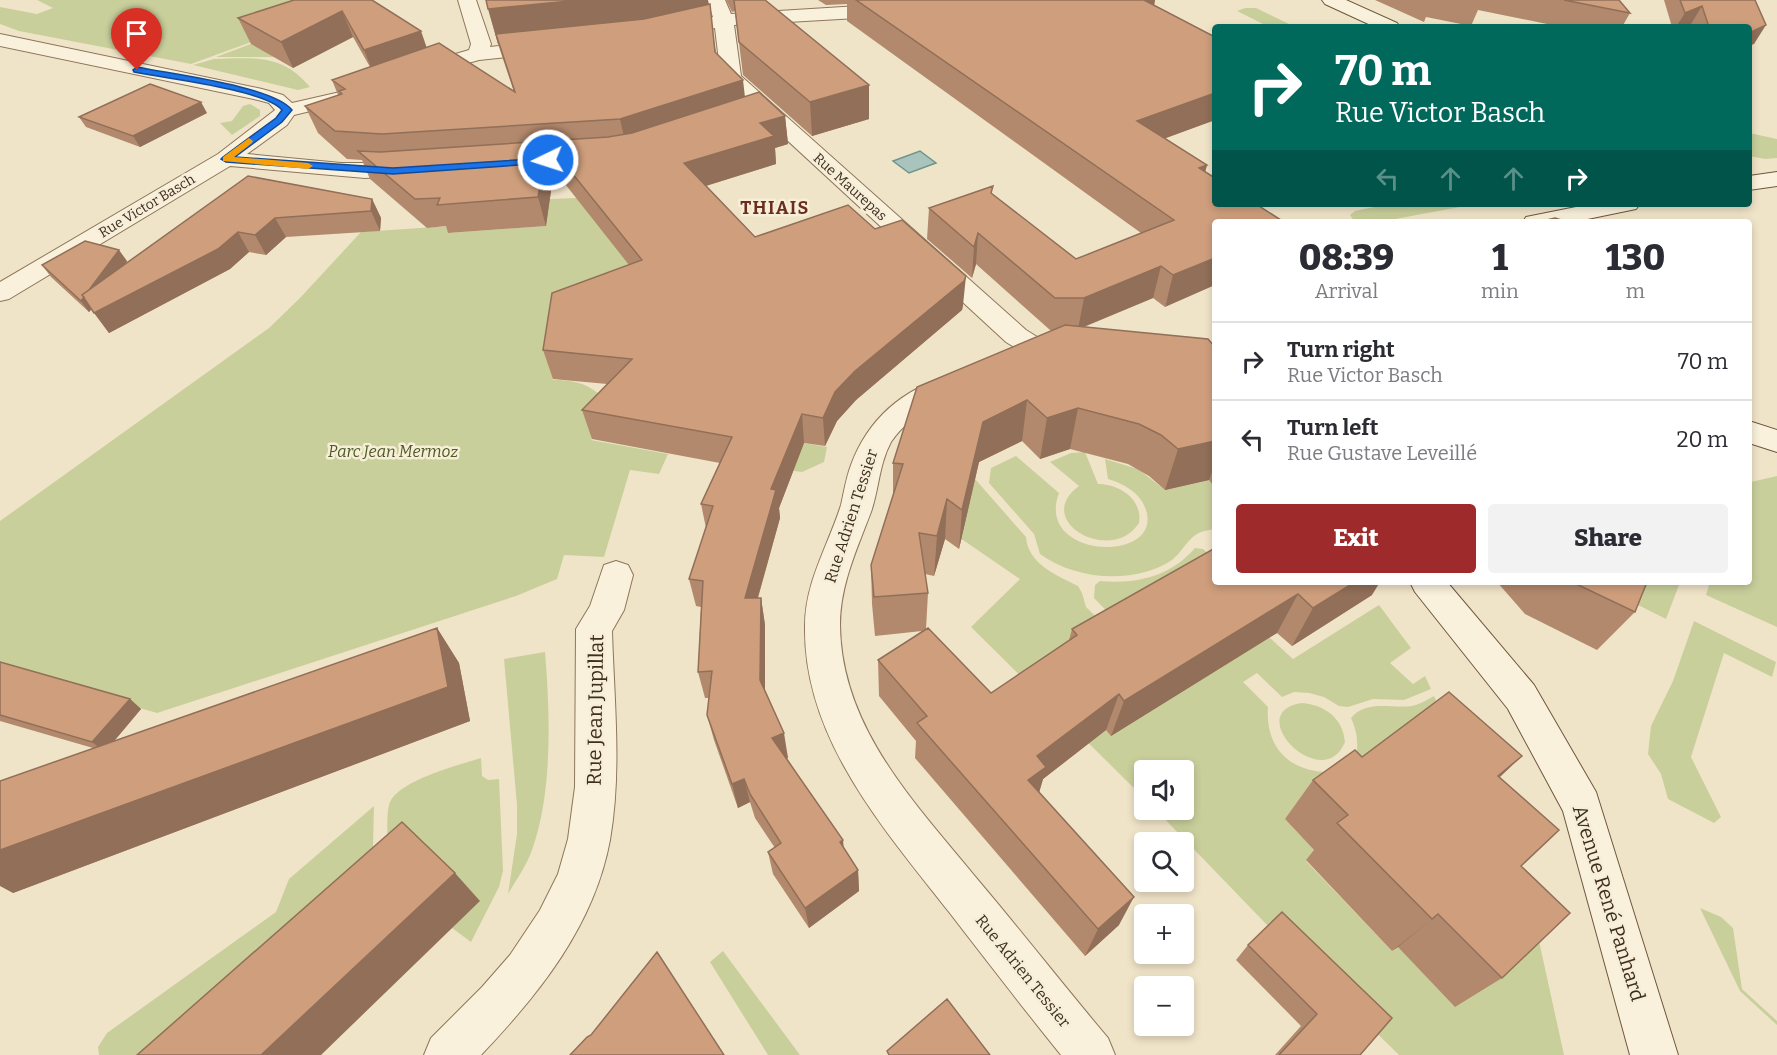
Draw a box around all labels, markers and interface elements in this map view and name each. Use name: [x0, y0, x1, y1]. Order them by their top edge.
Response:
pin: [111, 8, 162, 70]
icon: arrive: [120, 17, 153, 50]
text: 70 m: [1335, 46, 1431, 96]
icon: right: [1236, 48, 1314, 126]
text: Rue Victor Basch: [1335, 97, 1545, 129]
position arrow: [516, 128, 580, 192]
street label: Rue Maurepas: [810, 150, 890, 224]
icon: left: [1371, 162, 1404, 195]
icon: ahead: [1434, 162, 1467, 195]
icon: ahead: [1497, 162, 1530, 195]
icon: right: [1560, 162, 1593, 195]
street label: Rue Victor Basch: [96, 171, 198, 241]
district label: THIAIS: [740, 197, 810, 219]
text: 08:39: [1299, 236, 1394, 280]
text: 1: [1492, 236, 1508, 280]
text: 130: [1606, 236, 1665, 280]
text: Arrival: [1315, 279, 1378, 303]
text: min: [1481, 279, 1519, 303]
text: m: [1626, 279, 1645, 303]
text: Turn right: [1287, 336, 1395, 363]
icon: right: [1236, 345, 1269, 378]
text: 70 m: [1678, 348, 1728, 375]
text: Rue Victor Basch: [1287, 363, 1443, 387]
text: Turn left: [1287, 414, 1379, 441]
icon: left: [1236, 423, 1269, 456]
text: 20 m: [1677, 426, 1728, 453]
text: Rue Gustave Leveillé: [1287, 441, 1477, 465]
park label: Parc Jean Mermoz: [328, 442, 458, 461]
street label: Rue Adrien Tessier: [820, 447, 882, 585]
button: Exit: [1236, 504, 1476, 573]
button: Share: [1488, 504, 1728, 573]
street label: Rue Jean Jupillat: [582, 634, 608, 786]
map controls: [1134, 760, 1194, 1036]
button: sound: [1134, 760, 1194, 820]
street label: Avenue René Panhard: [1568, 802, 1650, 1004]
button: search: [1134, 832, 1194, 892]
button: +: [1134, 904, 1194, 964]
street label: Rue Adrien Tessier: [972, 911, 1074, 1031]
button: −: [1134, 976, 1194, 1036]

